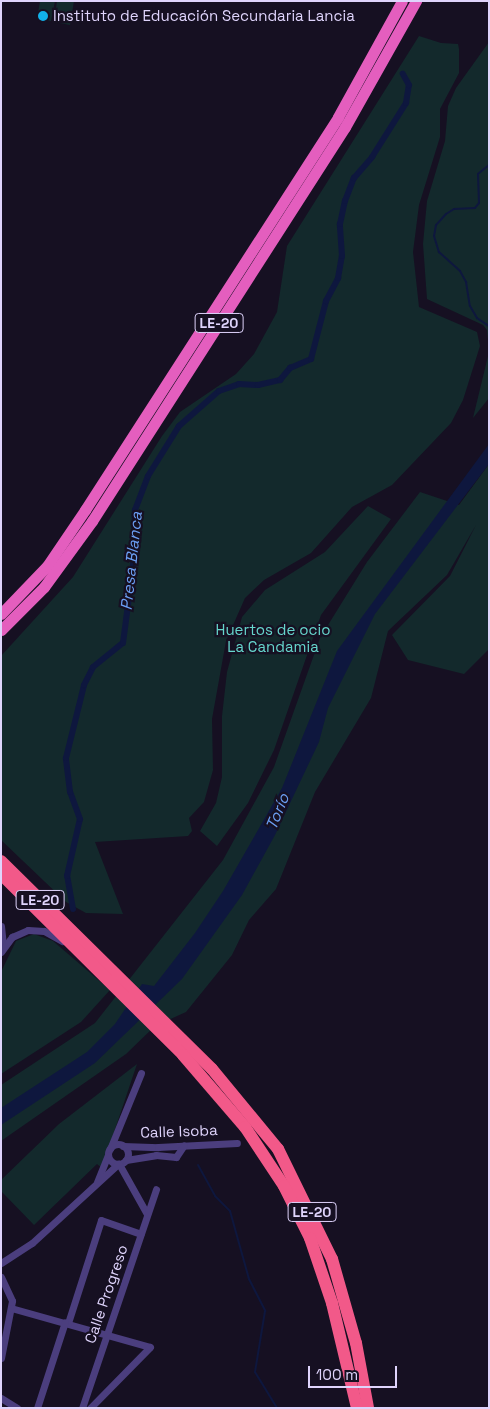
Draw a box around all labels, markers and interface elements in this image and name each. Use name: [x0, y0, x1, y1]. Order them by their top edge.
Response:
place label: Instituto de Educación Secundaria Lancia: [53, 7, 355, 25]
marker: Instituto de Educación Secundaria Lancia: [37, 10, 49, 22]
road number: LE-20: [194, 312, 244, 334]
water label: Presa Blanca: [117, 511, 147, 611]
park label: Huertos de ocio La Candamia: [216, 620, 330, 655]
water label: Torío: [262, 791, 294, 833]
road number: LE-20: [15, 888, 65, 912]
street label: Calle Isoba: [140, 1121, 218, 1141]
road number: LE-20: [287, 1200, 337, 1224]
street label: Calle Progreso: [81, 1242, 131, 1346]
scale bar: [310, 1356, 399, 1388]
text: 100 m: [316, 1365, 358, 1384]

